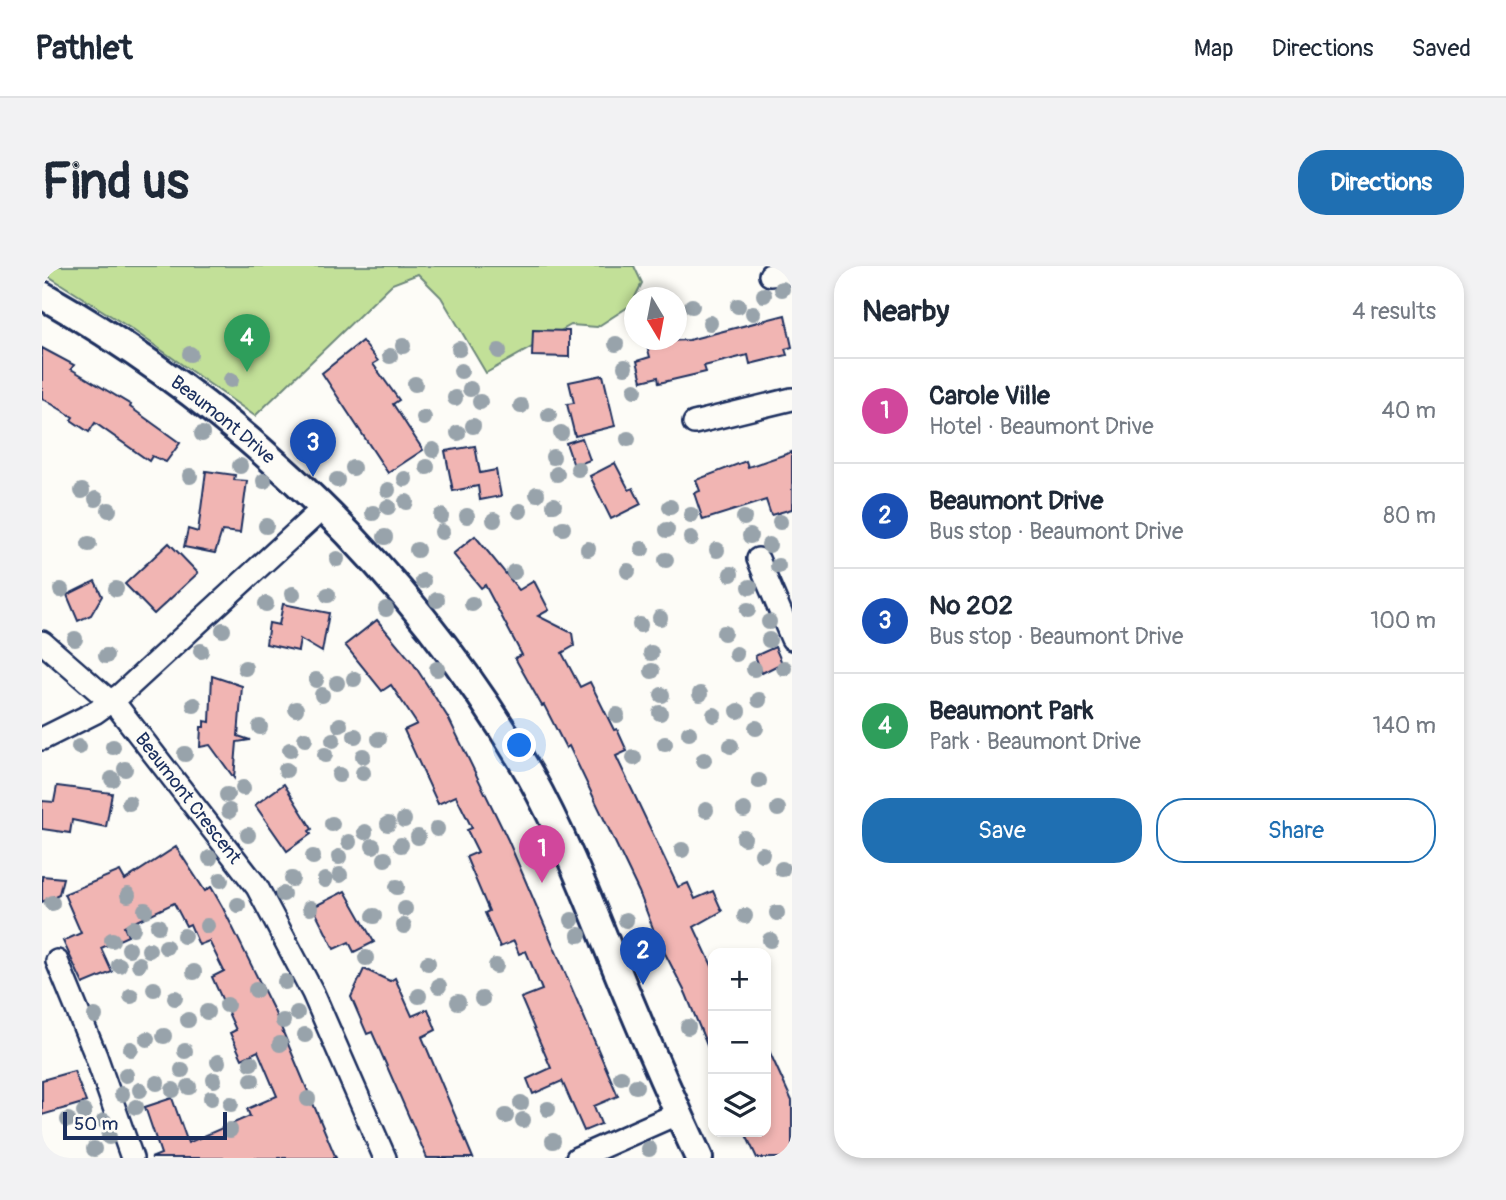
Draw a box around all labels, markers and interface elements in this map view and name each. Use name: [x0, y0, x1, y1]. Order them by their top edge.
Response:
text: Pathlet: [35, 28, 132, 69]
text: Map: [1194, 34, 1234, 63]
text: Directions: [1272, 34, 1373, 63]
text: Saved: [1411, 34, 1471, 63]
button: Directions: [1298, 150, 1464, 215]
text: Find us: [42, 152, 189, 213]
north arrow: [624, 287, 687, 350]
text: Nearby: [862, 293, 949, 330]
text: 4 results: [1352, 297, 1436, 326]
pin: 4: [224, 314, 270, 372]
street label: Beaumont Drive: [166, 370, 281, 470]
text: Carole Ville: [929, 380, 1050, 412]
text: 1: [881, 396, 890, 425]
text: 40 m: [1382, 396, 1436, 425]
text: Hotel · Beaumont Drive: [929, 412, 1154, 441]
pin: 3: [290, 419, 336, 477]
text: Beaumont Drive: [929, 485, 1103, 517]
text: 2: [879, 501, 891, 530]
text: 80 m: [1383, 501, 1436, 530]
text: Bus stop · Beaumont Drive: [929, 517, 1183, 546]
text: No 202: [929, 590, 1013, 622]
text: 3: [879, 606, 891, 635]
text: 100 m: [1370, 606, 1436, 635]
text: Bus stop · Beaumont Drive: [929, 622, 1183, 651]
text: Beaumont Park: [929, 695, 1093, 727]
text: 4: [878, 711, 892, 740]
text: 140 m: [1373, 711, 1436, 740]
text: Park · Beaumont Drive: [929, 727, 1141, 756]
street label: Beaumont Crescent: [130, 728, 247, 869]
your location: [502, 728, 536, 762]
button: Save: [862, 798, 1142, 863]
button: Share: [1156, 798, 1436, 863]
pin: 1: [519, 825, 565, 883]
pin: 2: [620, 927, 666, 985]
map controls: [708, 948, 771, 1137]
button: +: [708, 948, 771, 1011]
button: −: [708, 1011, 771, 1074]
button: layers: [708, 1074, 771, 1137]
scale bar: [63, 1109, 228, 1141]
text: 50 m: [74, 1112, 118, 1136]

